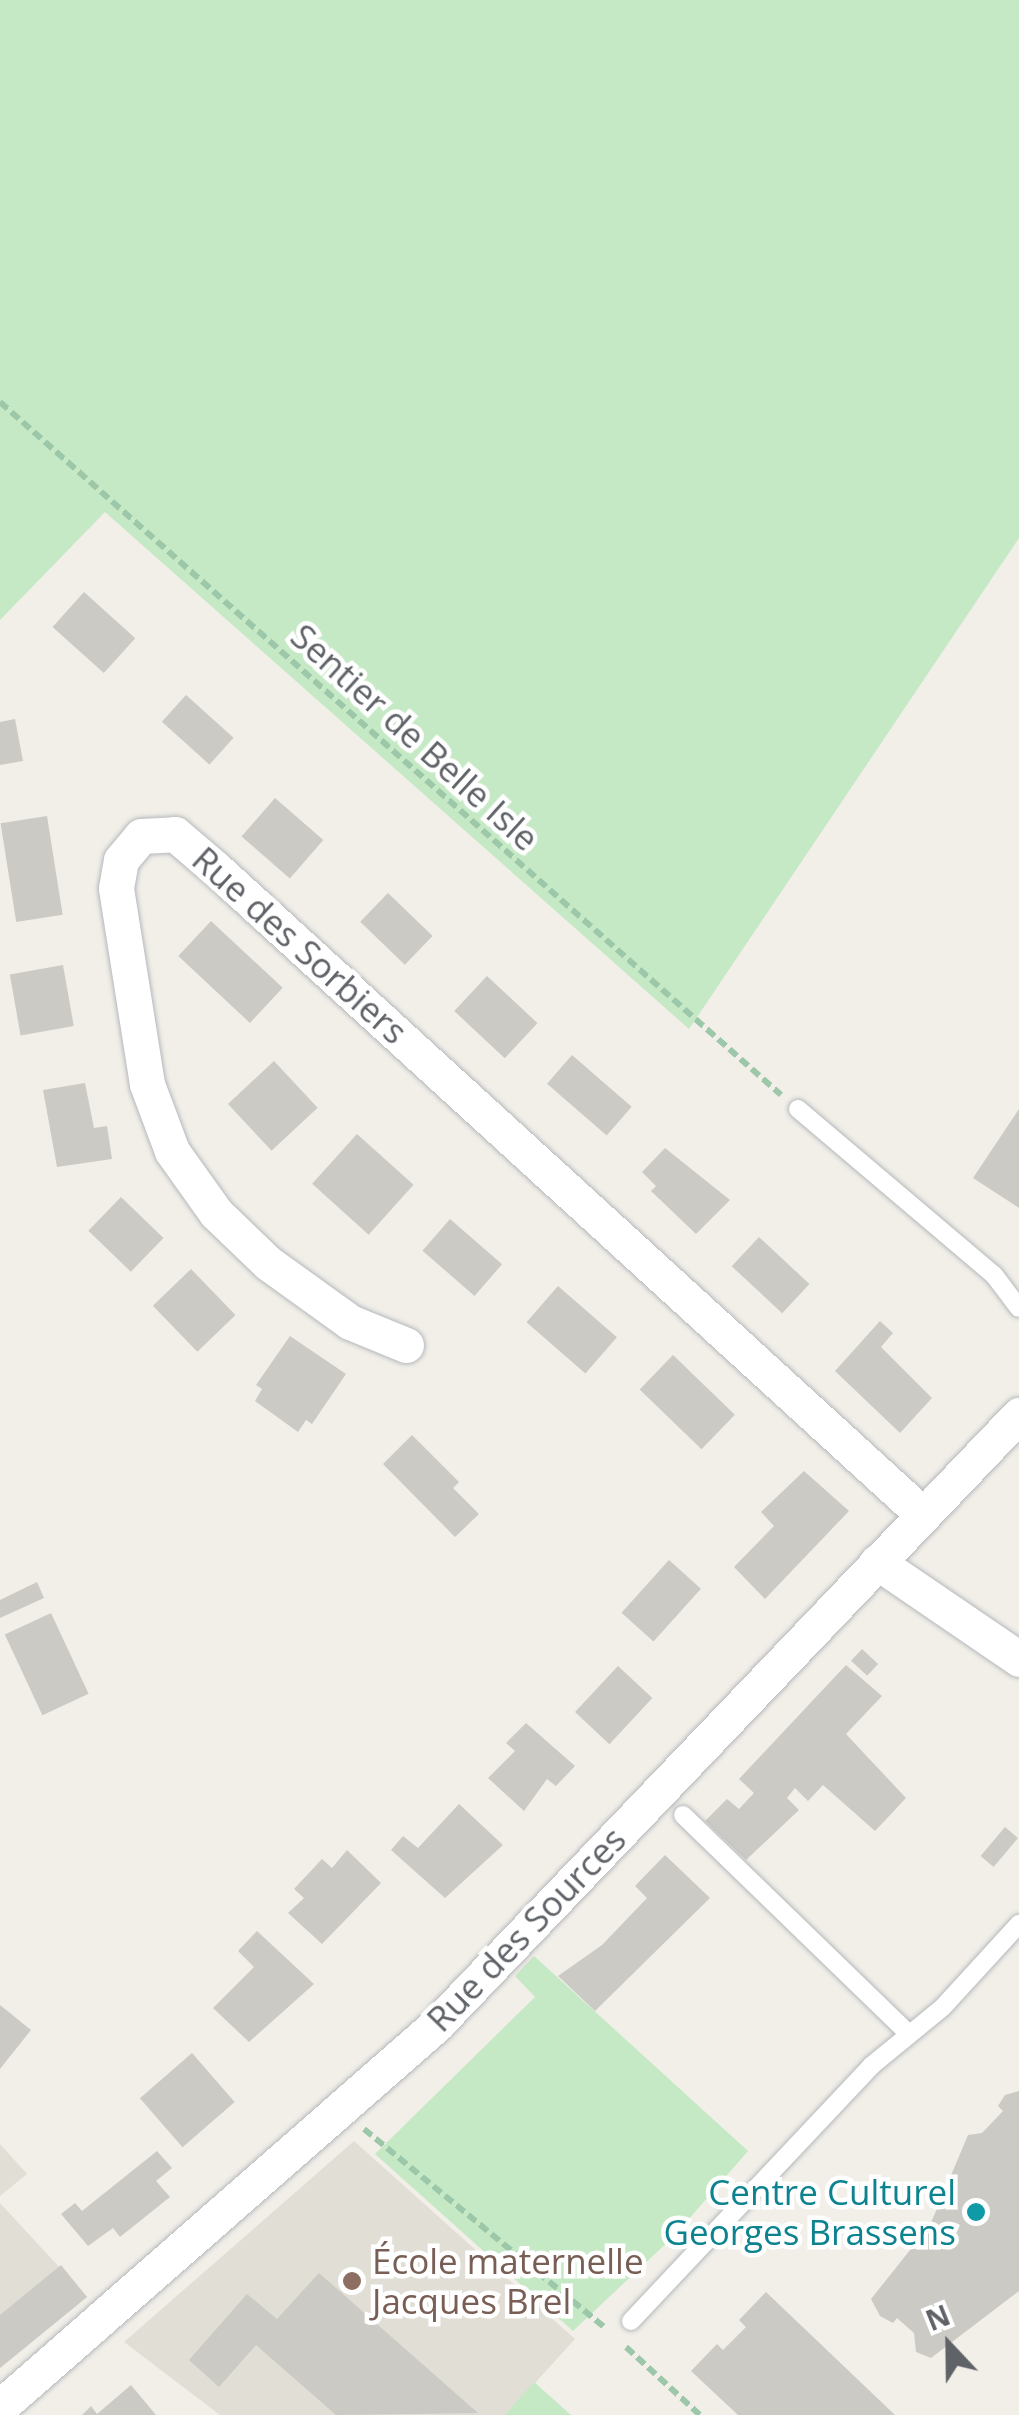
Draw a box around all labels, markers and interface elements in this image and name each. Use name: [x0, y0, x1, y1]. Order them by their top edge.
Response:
street label: Sentier de Belle Isle: [283, 615, 547, 859]
street label: Rue des Sorbiers: [184, 838, 416, 1052]
street label: Rue des Sources: [418, 1818, 634, 2040]
place label: Centre Culturel Georges Brassens: [664, 2171, 956, 2253]
marker: Centre Culturel Georges Brassens: [965, 2201, 987, 2223]
place label: École maternelle Jacques Brel: [372, 2240, 644, 2322]
marker: École maternelle Jacques Brel: [341, 2270, 363, 2292]
north arrow: [899, 2295, 999, 2395]
text: N: [920, 2295, 955, 2339]

